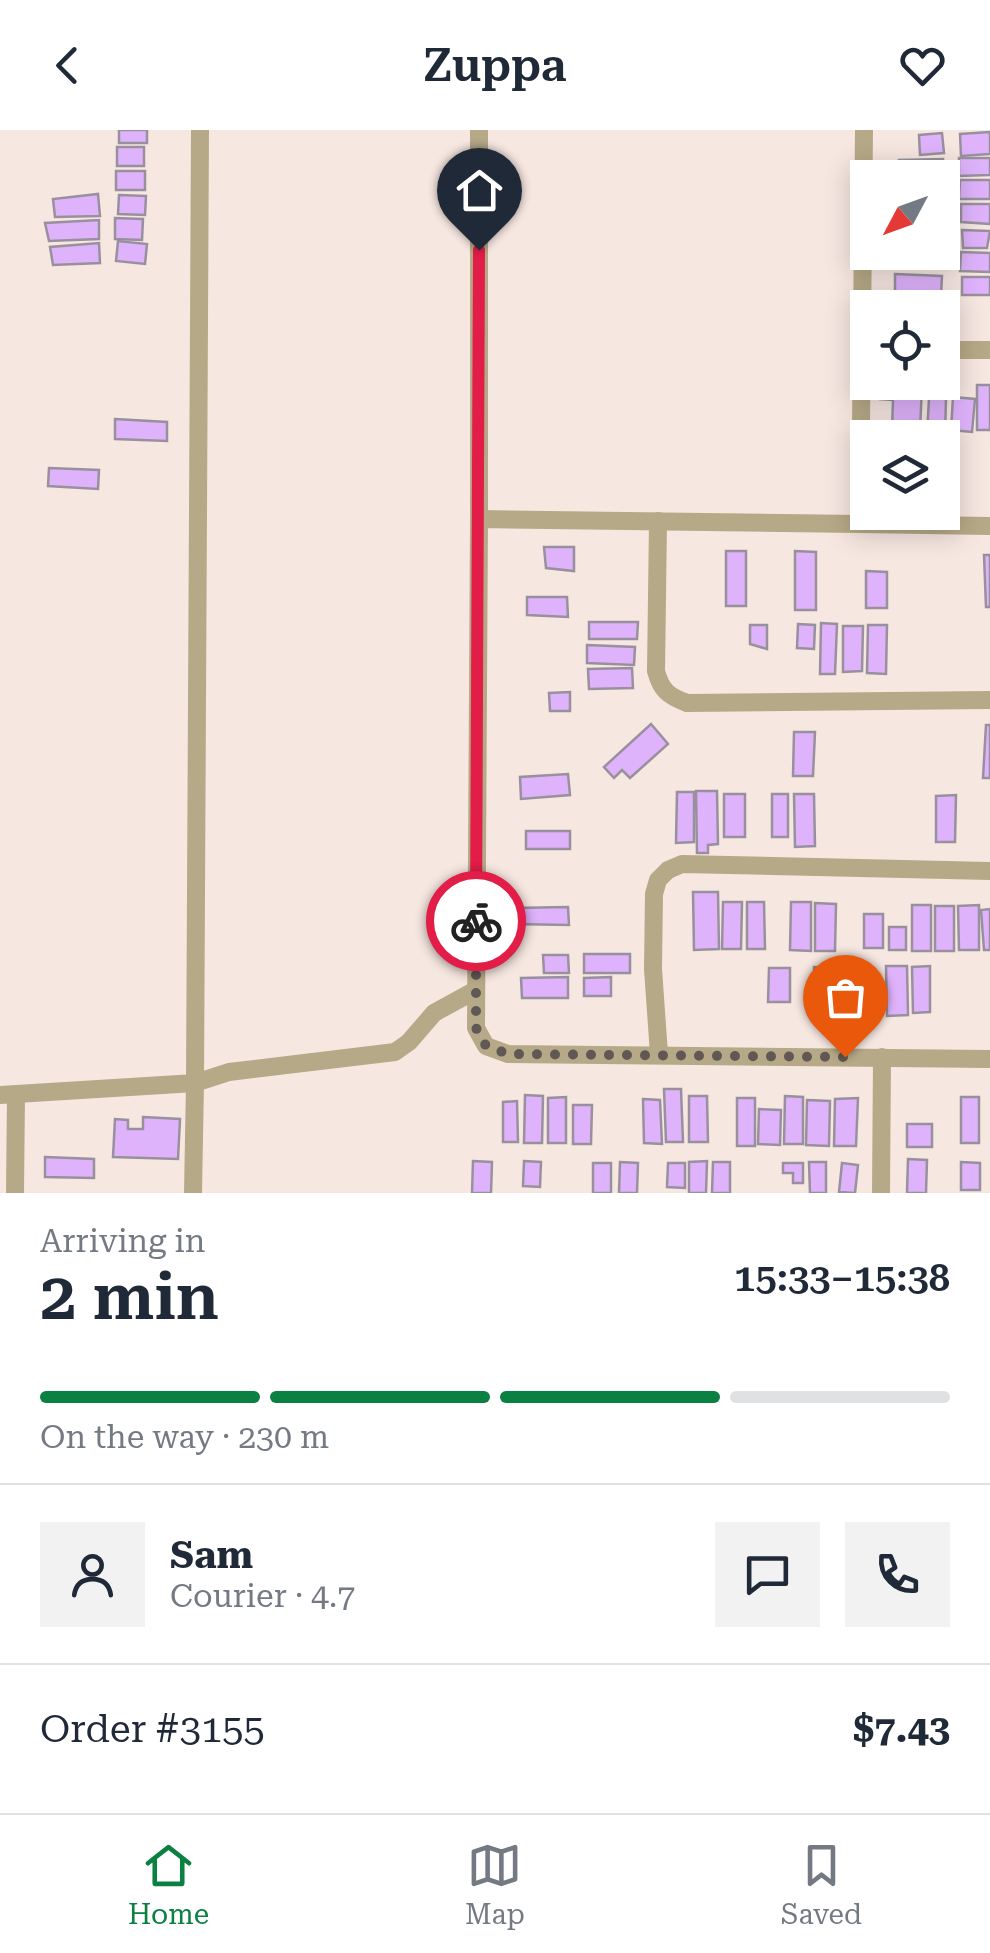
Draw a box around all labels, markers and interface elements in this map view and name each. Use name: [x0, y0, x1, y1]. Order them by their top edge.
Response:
icon: back: [40, 38, 95, 93]
icon: heart: [895, 38, 950, 93]
text: Zuppa: [424, 39, 566, 92]
pin: [437, 148, 522, 251]
north arrow: [850, 160, 960, 270]
map controls: [850, 160, 960, 530]
icon: home: [452, 163, 507, 218]
button: locate: [850, 290, 960, 400]
button: layers: [850, 420, 960, 530]
courier: [426, 871, 526, 971]
icon: bike: [449, 894, 504, 949]
pin: [803, 955, 888, 1058]
icon: bag: [818, 970, 873, 1025]
text: Arriving in: [40, 1222, 205, 1260]
text: 15:33–15:38: [734, 1256, 950, 1300]
text: 2 min: [40, 1259, 219, 1335]
text: On the way · 230 m: [40, 1418, 329, 1456]
button: person: [40, 1522, 145, 1627]
button: chat: [715, 1522, 820, 1627]
button: phone: [845, 1522, 950, 1627]
text: Sam: [170, 1533, 253, 1577]
text: Courier · 4.7: [170, 1577, 355, 1615]
text: Order #3155: [40, 1707, 265, 1751]
text: $7.43: [853, 1707, 950, 1751]
tab: Home: [128, 1838, 209, 1931]
tab: Map: [465, 1838, 525, 1931]
tab: Saved: [781, 1838, 862, 1931]

